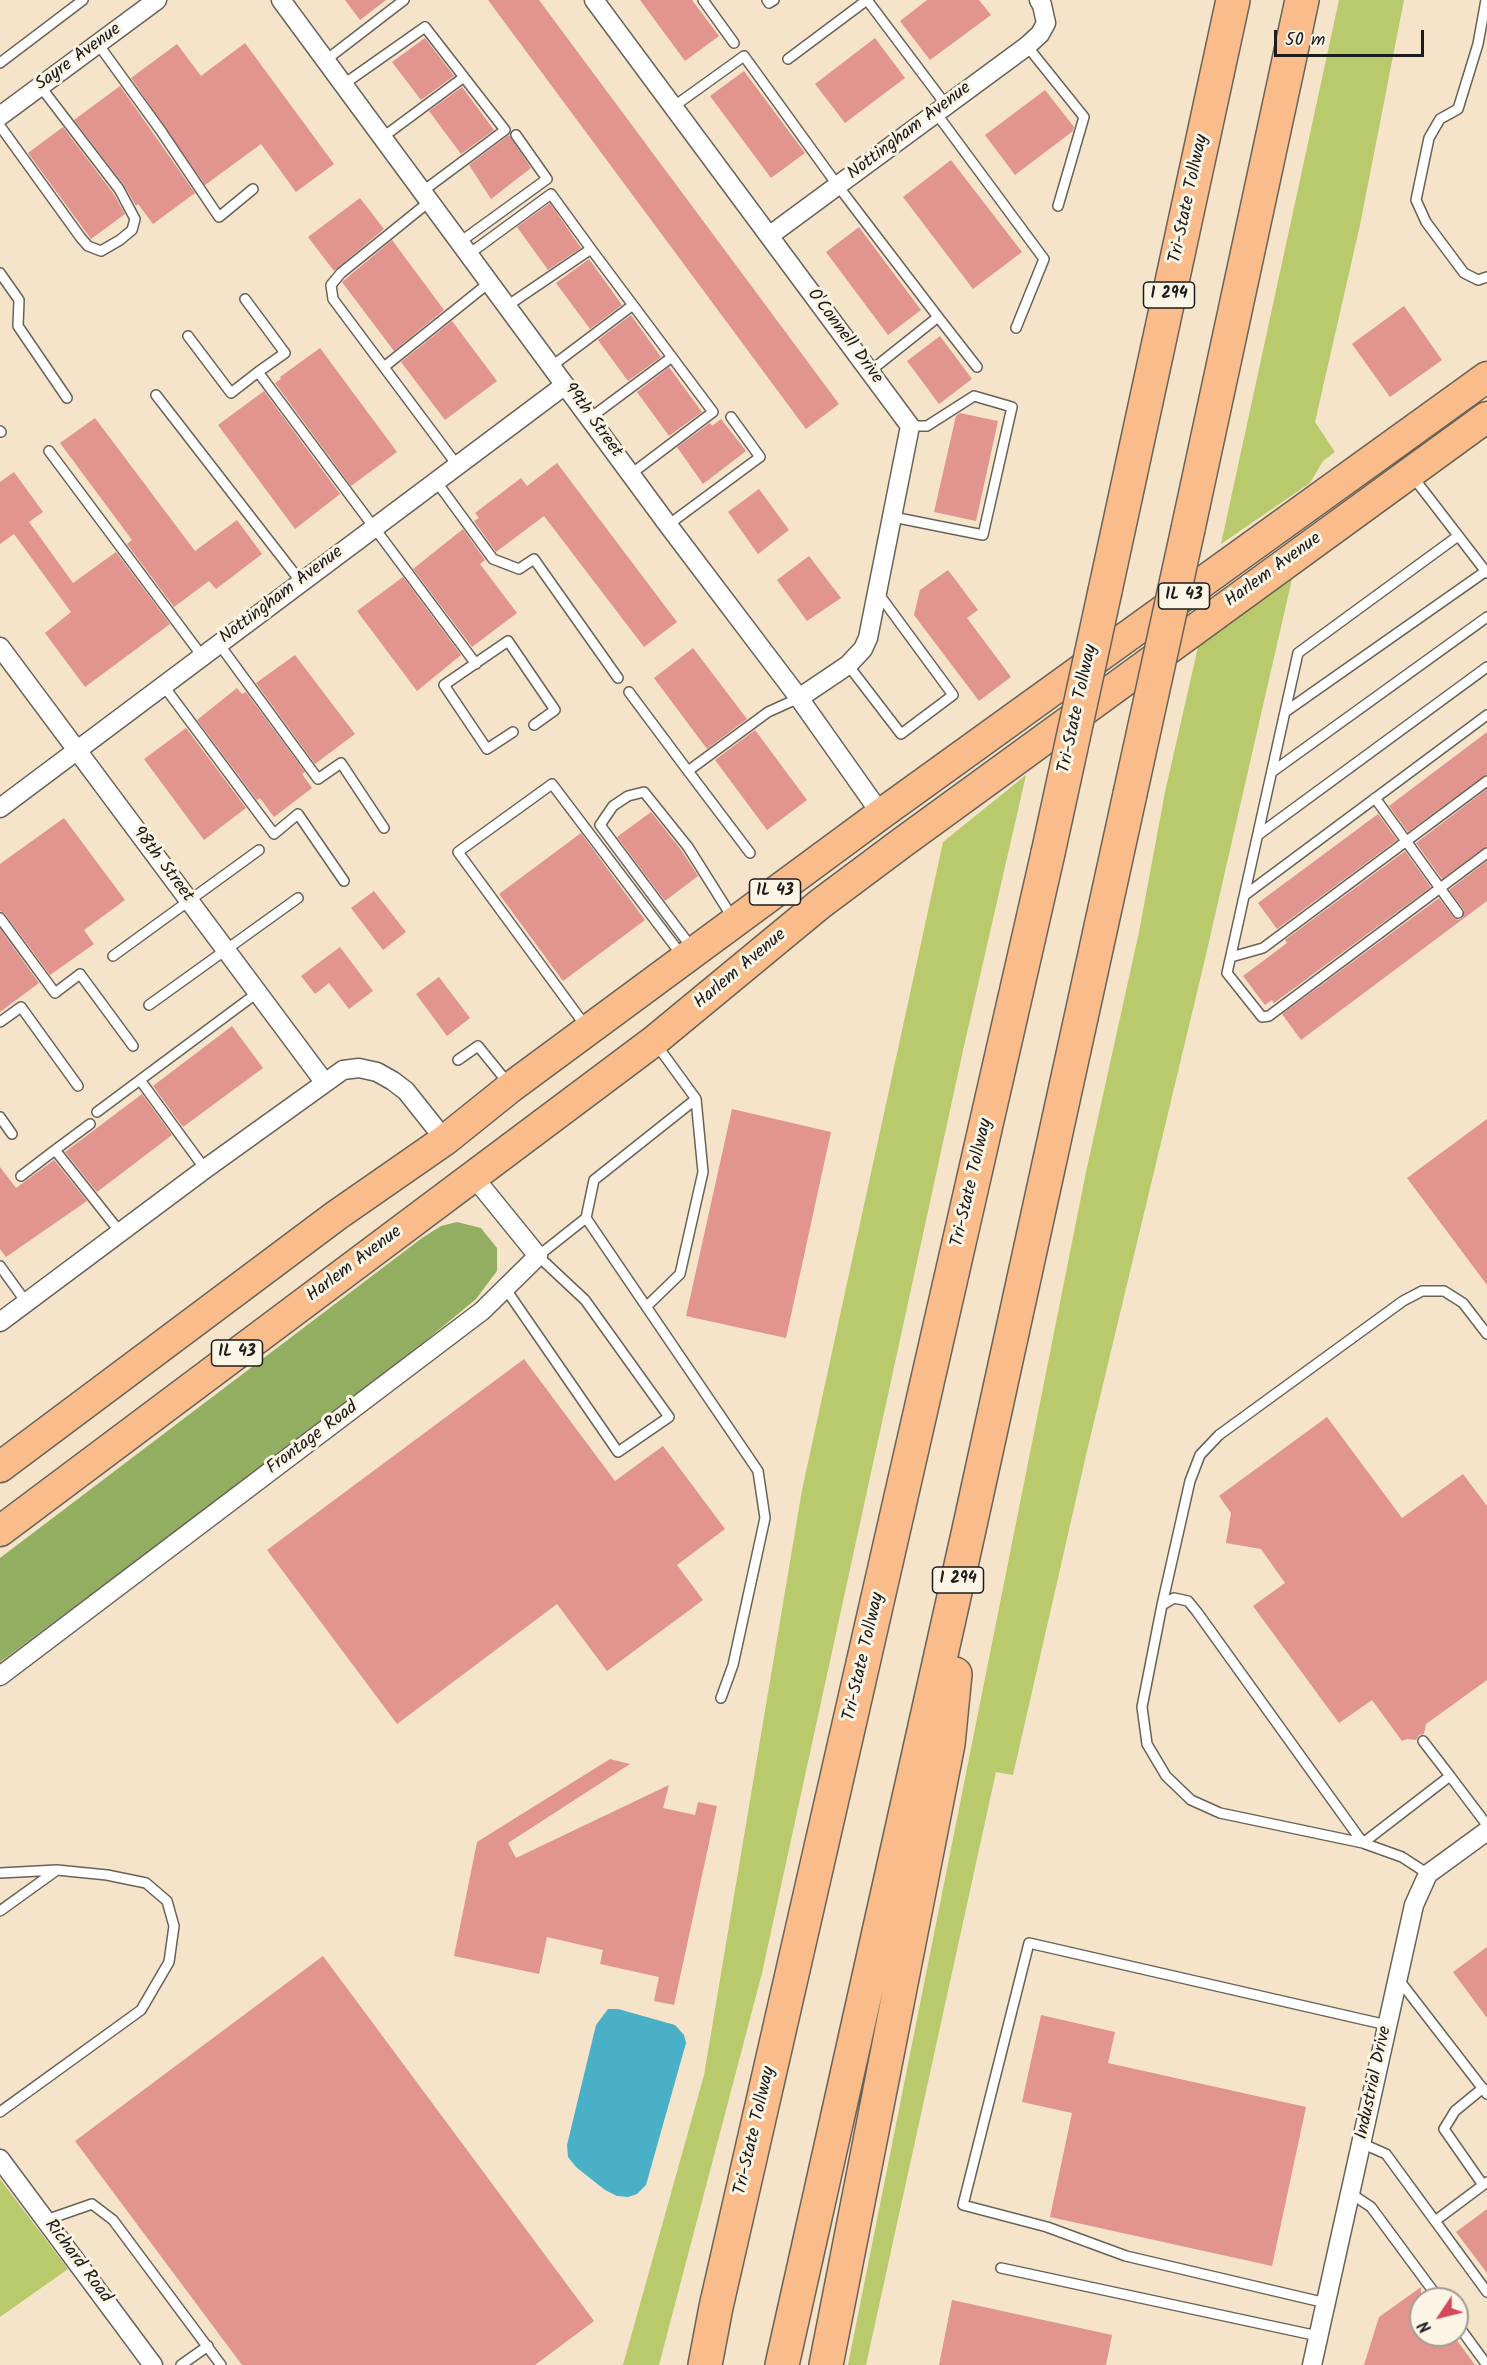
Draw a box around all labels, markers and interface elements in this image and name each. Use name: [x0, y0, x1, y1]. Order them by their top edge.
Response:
scale bar: [1277, 18, 1427, 56]
street label: Sayre Avenue: [32, 20, 126, 96]
text: 50 m: [1285, 26, 1325, 55]
street label: Nottingham Avenue: [844, 78, 976, 186]
street label: Tri-State Tollway: [1166, 133, 1214, 265]
road number: I 294: [1144, 282, 1194, 308]
street label: O'Connell Drive: [801, 285, 887, 389]
street label: 99th Street: [558, 379, 626, 463]
street label: Harlem Avenue: [1222, 529, 1326, 613]
street label: Nottingham Avenue: [216, 542, 348, 650]
road number: IL 43: [1158, 583, 1210, 609]
street label: Tri-State Tollway: [1055, 643, 1103, 775]
street label: 98th Street: [127, 823, 197, 907]
road number: IL 43: [750, 879, 800, 905]
street label: Harlem Avenue: [691, 925, 791, 1015]
street label: Tri-State Tollway: [948, 1117, 998, 1249]
street label: Harlem Avenue: [303, 1222, 407, 1308]
road number: IL 43: [212, 1340, 262, 1366]
street label: Frontage Road: [263, 1398, 363, 1480]
road number: I 294: [932, 1567, 984, 1593]
street label: Tri-State Tollway: [840, 1591, 890, 1723]
street label: Industrial Drive: [1352, 2024, 1398, 2142]
street label: Tri-State Tollway: [731, 2065, 781, 2197]
street label: Richard Road: [39, 2216, 115, 2308]
north arrow: [1409, 2287, 1469, 2347]
text: N: [1412, 2315, 1439, 2338]

